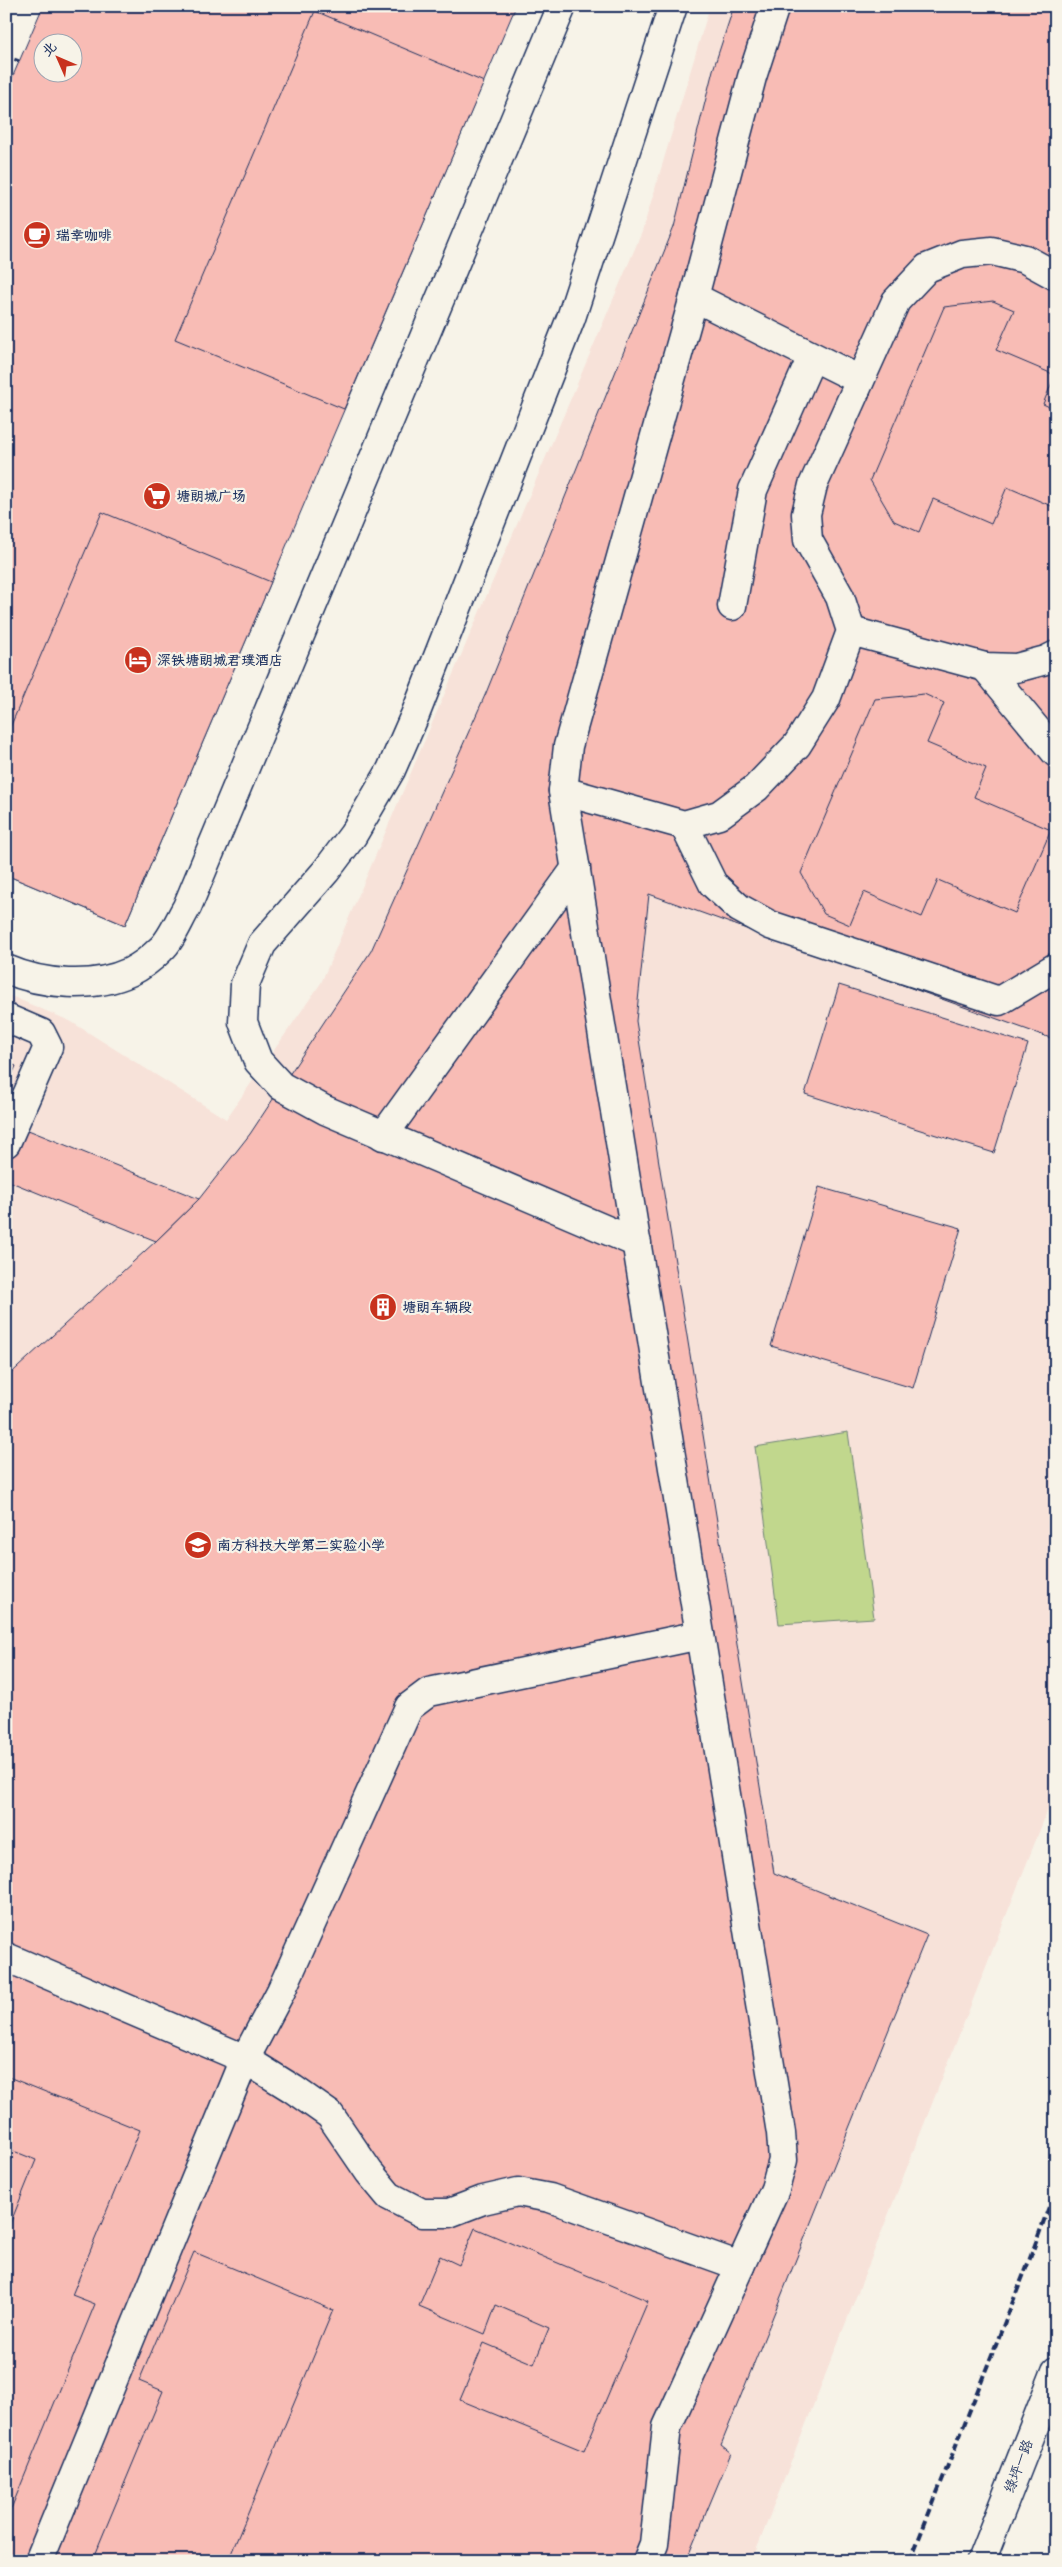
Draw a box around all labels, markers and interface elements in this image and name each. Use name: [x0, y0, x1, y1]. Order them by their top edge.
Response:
north arrow: [32, 32, 82, 82]
text: 北: [37, 37, 60, 60]
cafe icon: 瑞幸咖啡: [22, 220, 52, 250]
place label: 瑞幸咖啡: [56, 226, 112, 244]
supermarket icon: 塘朗城广场: [142, 481, 172, 511]
place label: 塘朗城广场: [176, 487, 246, 505]
hotel icon: 深铁塘朗城君璞酒店: [123, 645, 153, 675]
place label: 深铁塘朗城君璞酒店: [157, 651, 283, 669]
building icon: 塘朗车辆段: [368, 1292, 398, 1322]
place label: 塘朗车辆段: [402, 1298, 472, 1316]
school or university icon: 南方科技大学第二实验小学: [183, 1530, 213, 1560]
place label: 南方科技大学第二实验小学: [217, 1536, 385, 1554]
street label: 绿坪一路: [1000, 2437, 1036, 2495]

